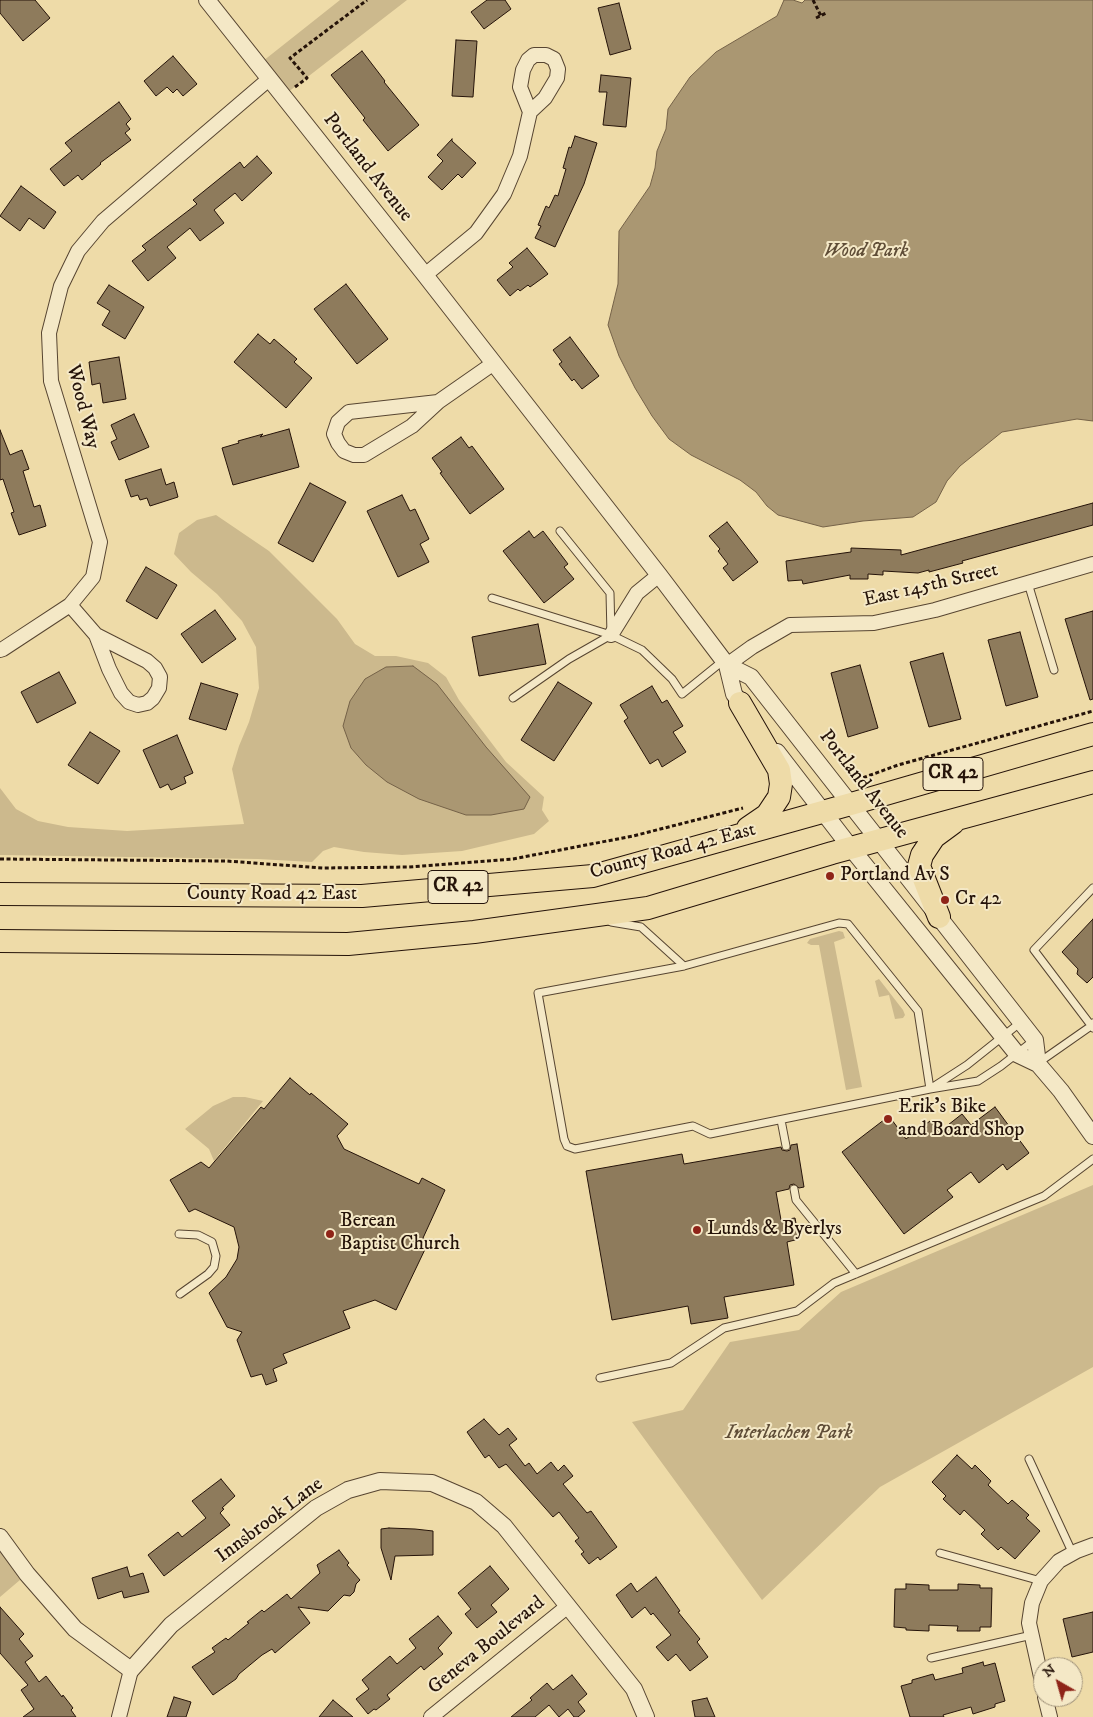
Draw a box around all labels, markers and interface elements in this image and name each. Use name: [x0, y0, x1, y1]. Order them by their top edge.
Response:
street label: Portland Avenue: [317, 109, 417, 227]
park label: Wood Park: [824, 240, 908, 264]
street label: Wood Way: [60, 362, 104, 452]
street label: East 145th Street: [861, 559, 1001, 613]
street label: Portland Avenue: [813, 726, 913, 844]
road number: CR 42: [923, 758, 983, 791]
street label: County Road 42 East: [588, 818, 758, 886]
place label: Portland Av S: [840, 864, 950, 888]
road number: CR 42: [428, 870, 488, 904]
marker: Portland Av S: [824, 870, 836, 882]
street label: County Road 42 East: [187, 883, 357, 907]
place label: Cr 42: [955, 888, 1001, 912]
marker: Cr 42: [939, 894, 951, 906]
place label: Erik's Bike and Board Shop: [898, 1096, 1024, 1143]
marker: Erik's Bike and Board Shop: [882, 1113, 894, 1125]
place label: Berean Baptist Church: [340, 1210, 460, 1257]
place label: Lunds & Byerlys: [707, 1218, 842, 1242]
marker: Lunds & Byerlys: [691, 1224, 703, 1236]
marker: Berean Baptist Church: [324, 1228, 336, 1240]
park label: Interlachen Park: [725, 1422, 853, 1446]
street label: Innsbrook Lane: [212, 1473, 328, 1569]
street label: Geneva Boulevard: [424, 1592, 550, 1700]
north arrow: [1033, 1657, 1083, 1707]
text: N: [1039, 1660, 1059, 1682]

